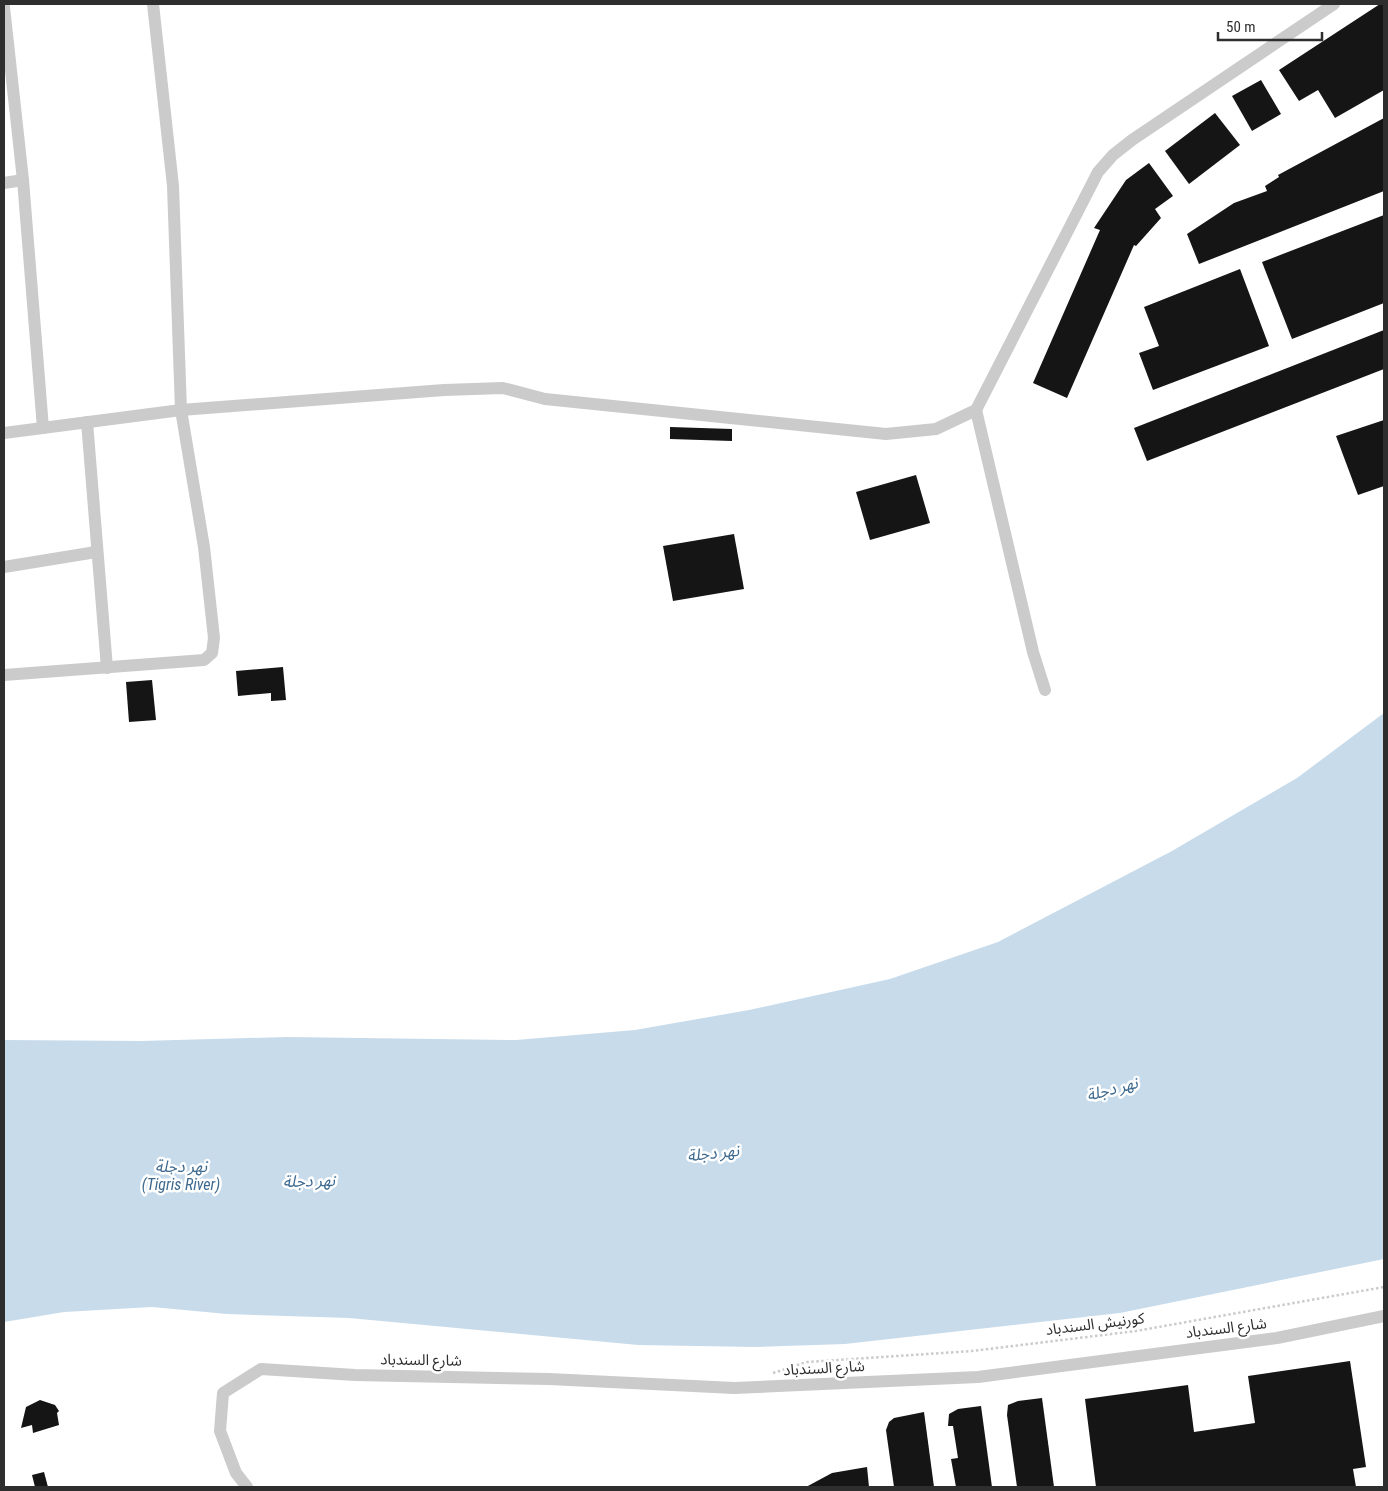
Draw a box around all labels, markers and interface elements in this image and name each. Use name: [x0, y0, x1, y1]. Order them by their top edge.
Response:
scale bar: [1218, 10, 1322, 42]
text: 50 m: [1226, 18, 1256, 36]
water label: نهر دجلة: [1084, 1073, 1141, 1105]
water label: نهر دجلة: [686, 1141, 741, 1165]
water label: نهر دجلة (Tigris River): [142, 1157, 220, 1194]
water label: نهر دجلة: [283, 1171, 337, 1191]
street label: كورنيش السندباد: [1045, 1309, 1146, 1339]
street label: شارع السندباد: [1184, 1314, 1268, 1345]
street label: شارع السندباد: [380, 1350, 462, 1373]
street label: شارع السندباد: [783, 1357, 866, 1382]

